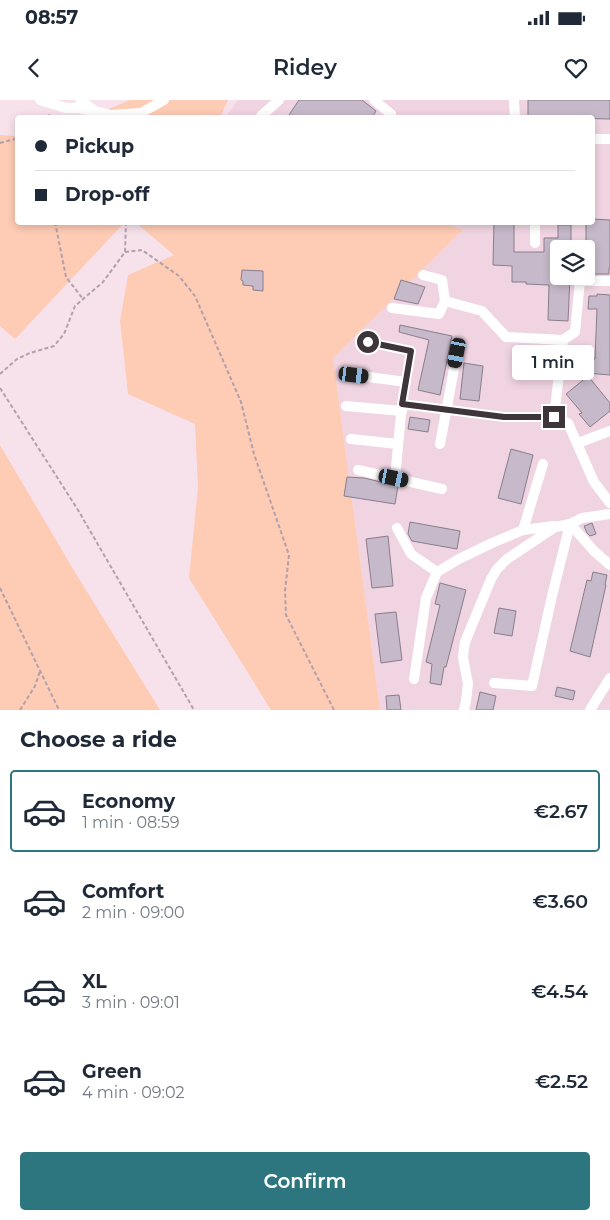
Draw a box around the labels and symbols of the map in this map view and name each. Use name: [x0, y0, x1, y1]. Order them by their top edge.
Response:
route start: [357, 331, 379, 353]
car: [446, 337, 467, 369]
callout: 1 min: [513, 344, 595, 380]
car: [338, 366, 369, 384]
route end: [543, 406, 565, 428]
car: [377, 468, 410, 488]

